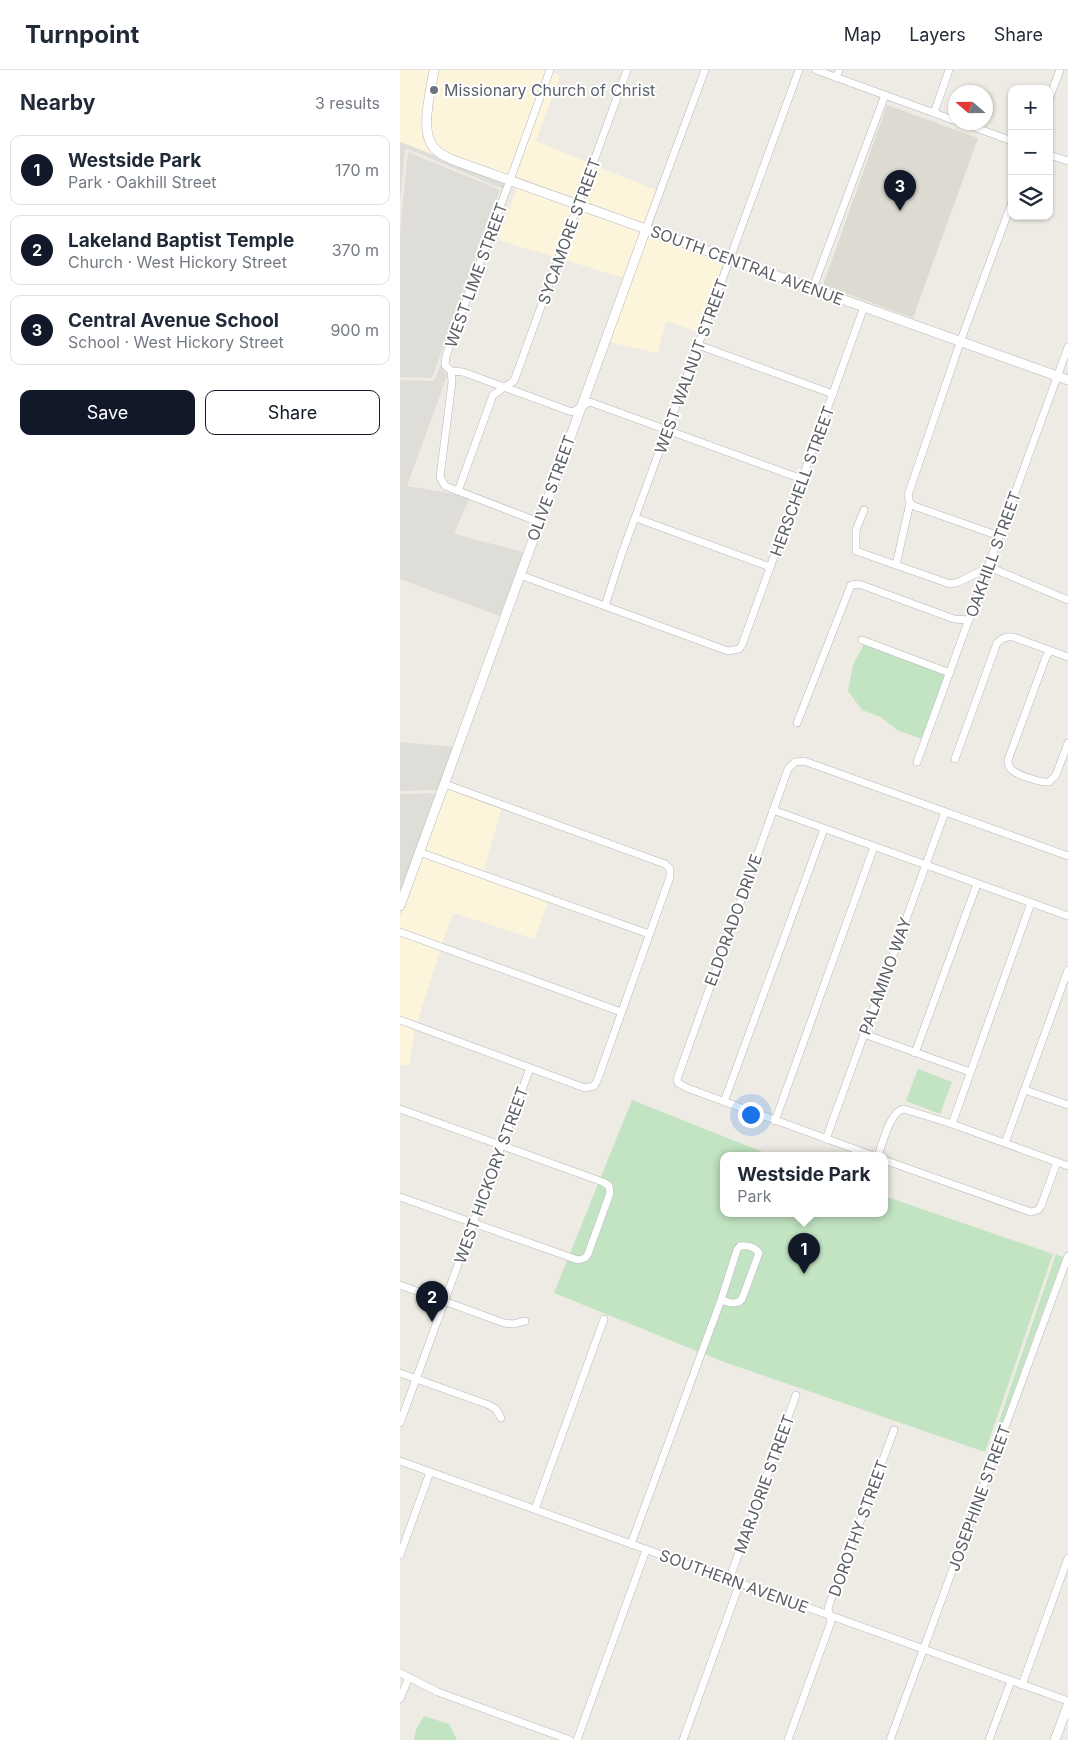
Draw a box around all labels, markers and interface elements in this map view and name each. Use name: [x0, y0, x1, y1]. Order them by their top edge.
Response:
text: Turnpoint: [25, 20, 139, 49]
text: Map: [844, 24, 881, 45]
text: Layers: [909, 24, 966, 45]
text: Share: [994, 24, 1043, 45]
place label: Missionary Church of Christ: [444, 80, 655, 100]
marker: Missionary Church of Christ: [428, 84, 440, 96]
north arrow: [948, 85, 993, 130]
map controls: [1008, 85, 1053, 220]
button: +: [1008, 85, 1053, 130]
text: Nearby: [20, 90, 95, 115]
text: 3 results: [315, 93, 380, 113]
button: −: [1008, 130, 1053, 175]
text: Westside Park: [68, 149, 201, 172]
street label: SYCAMORE STREET: [533, 155, 605, 307]
text: 1: [34, 160, 40, 180]
text: 170 m: [335, 160, 379, 180]
pin: 3: [884, 170, 916, 211]
text: Park · Oakhill Street: [68, 172, 217, 192]
button: layers: [1008, 175, 1053, 220]
street label: WEST LIME STREET: [440, 200, 512, 350]
street label: SOUTH CENTRAL AVENUE: [648, 221, 846, 309]
text: Lakeland Baptist Temple: [68, 229, 294, 252]
text: 2: [32, 240, 42, 260]
text: 370 m: [332, 240, 379, 260]
text: Church · West Hickory Street: [68, 252, 287, 272]
street label: WEST WALNUT STREET: [650, 276, 732, 456]
text: Central Avenue School: [68, 309, 279, 332]
text: 3: [32, 320, 42, 340]
text: 900 m: [330, 320, 379, 340]
text: School · West Hickory Street: [68, 332, 284, 352]
button: Save: [20, 390, 195, 435]
button: Share: [205, 390, 380, 435]
street label: HERSCHELL STREET: [766, 403, 838, 559]
street label: OLIVE STREET: [523, 432, 579, 544]
street label: OAKHILL STREET: [961, 488, 1025, 620]
street label: ELDORADO DRIVE: [700, 851, 766, 989]
street label: PALAMINO WAY: [855, 915, 916, 1037]
street label: WEST HICKORY STREET: [450, 1084, 532, 1266]
your location: [738, 1102, 764, 1128]
popup: [720, 1152, 888, 1217]
text: Westside Park: [737, 1163, 871, 1186]
text: Park: [737, 1186, 772, 1206]
pin: 1: [788, 1233, 820, 1274]
pin: 2: [416, 1281, 448, 1322]
street label: MARJORIE STREET: [730, 1412, 798, 1556]
street label: JOSEPHINE STREET: [943, 1422, 1015, 1574]
street label: DOROTHY STREET: [824, 1457, 892, 1599]
street label: SOUTHERN AVENUE: [657, 1545, 811, 1617]

